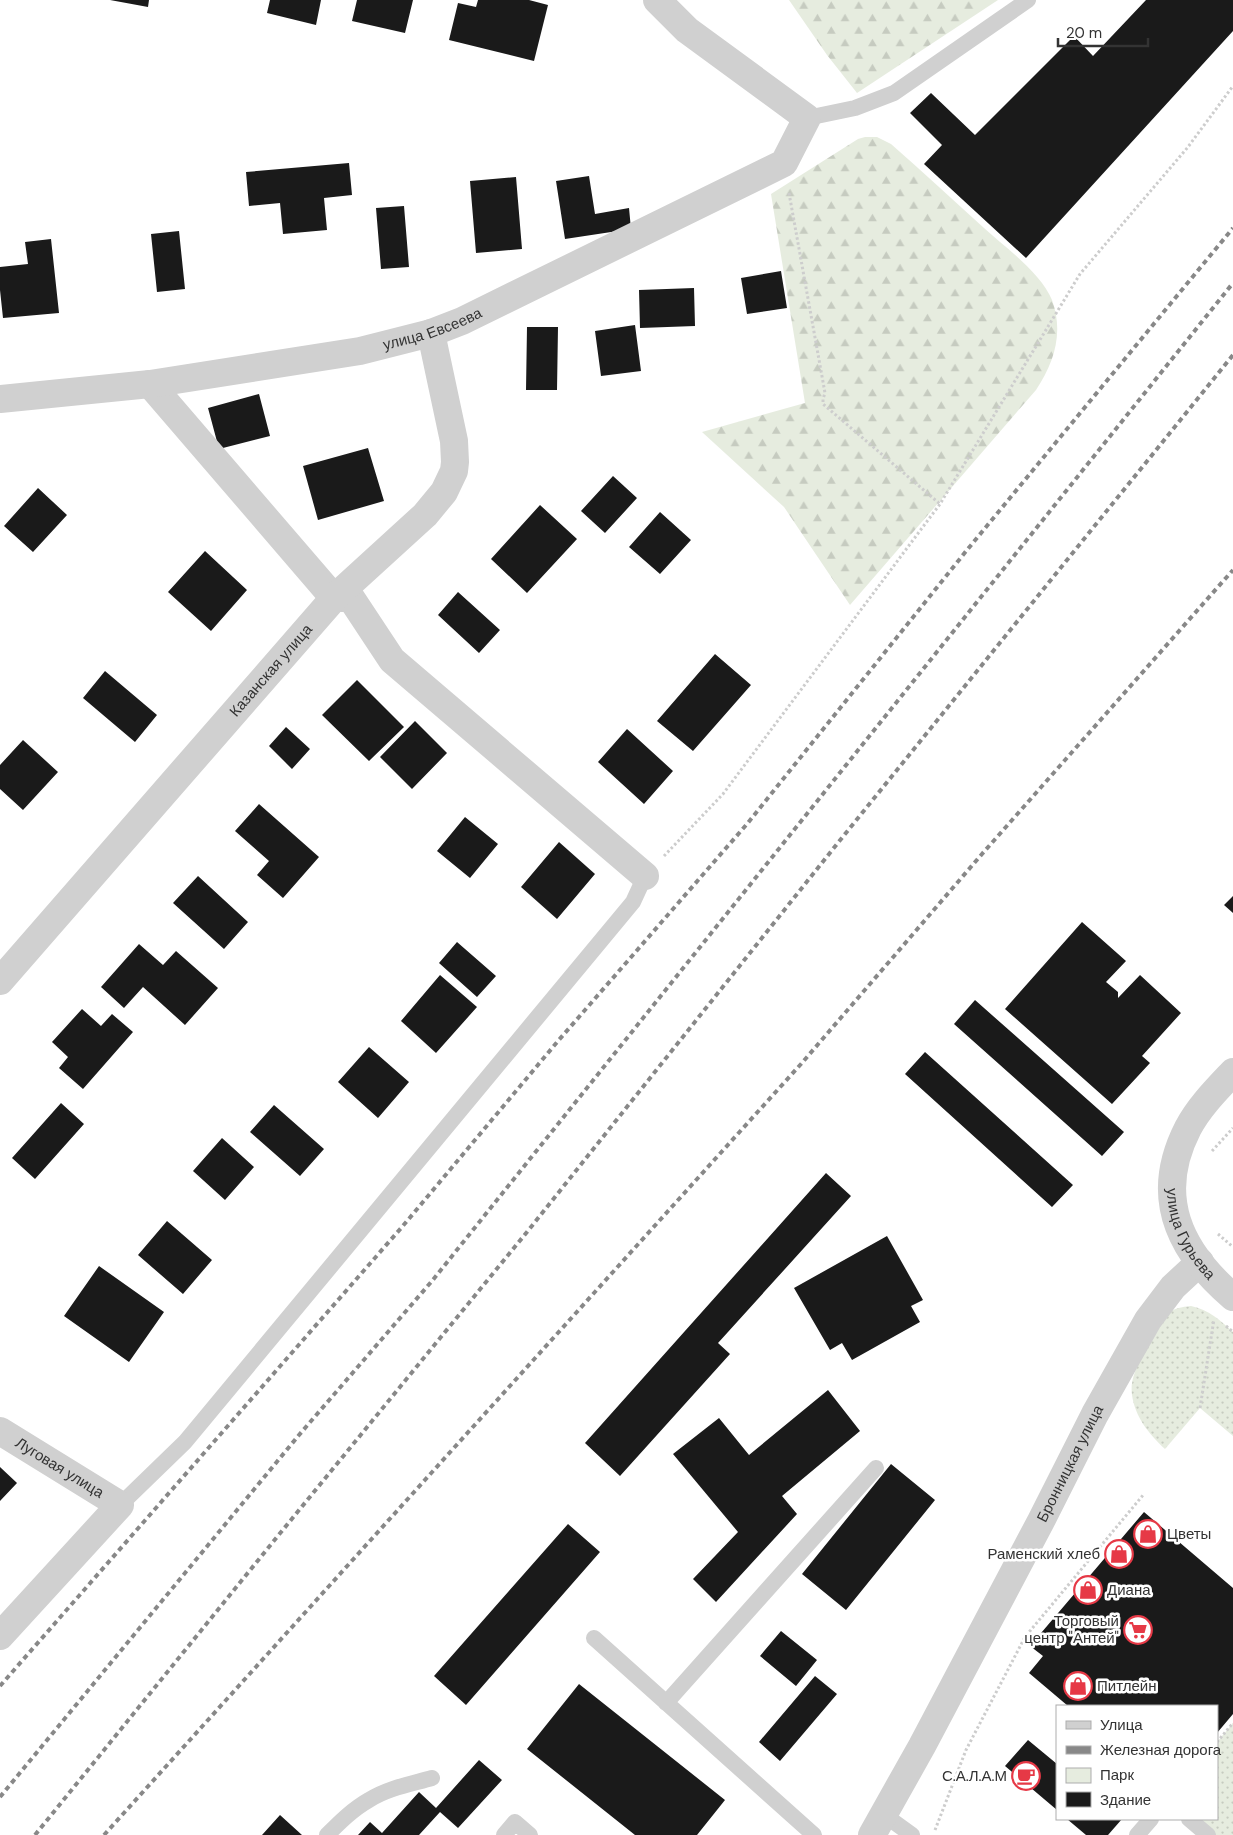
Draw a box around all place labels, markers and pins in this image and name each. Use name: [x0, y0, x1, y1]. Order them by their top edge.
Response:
shop icon: Цветы: [1133, 1519, 1163, 1549]
place label: Цветы: [1167, 1524, 1211, 1544]
shop icon: Раменский хлеб: [1104, 1539, 1134, 1569]
place label: Раменский хлеб: [987, 1544, 1100, 1564]
shop icon: Диана: [1073, 1575, 1103, 1605]
place label: Диана: [1107, 1580, 1151, 1600]
place label: Торговый центр "Антей": [1024, 1611, 1119, 1648]
supermarket icon: Торговый центр "Антей": [1123, 1615, 1153, 1645]
shop icon: Питлейн: [1063, 1671, 1093, 1701]
place label: Питлейн: [1097, 1676, 1156, 1696]
cafe icon: С.А.Л.А.М: [1011, 1761, 1041, 1791]
place label: С.А.Л.А.М: [942, 1766, 1007, 1786]

